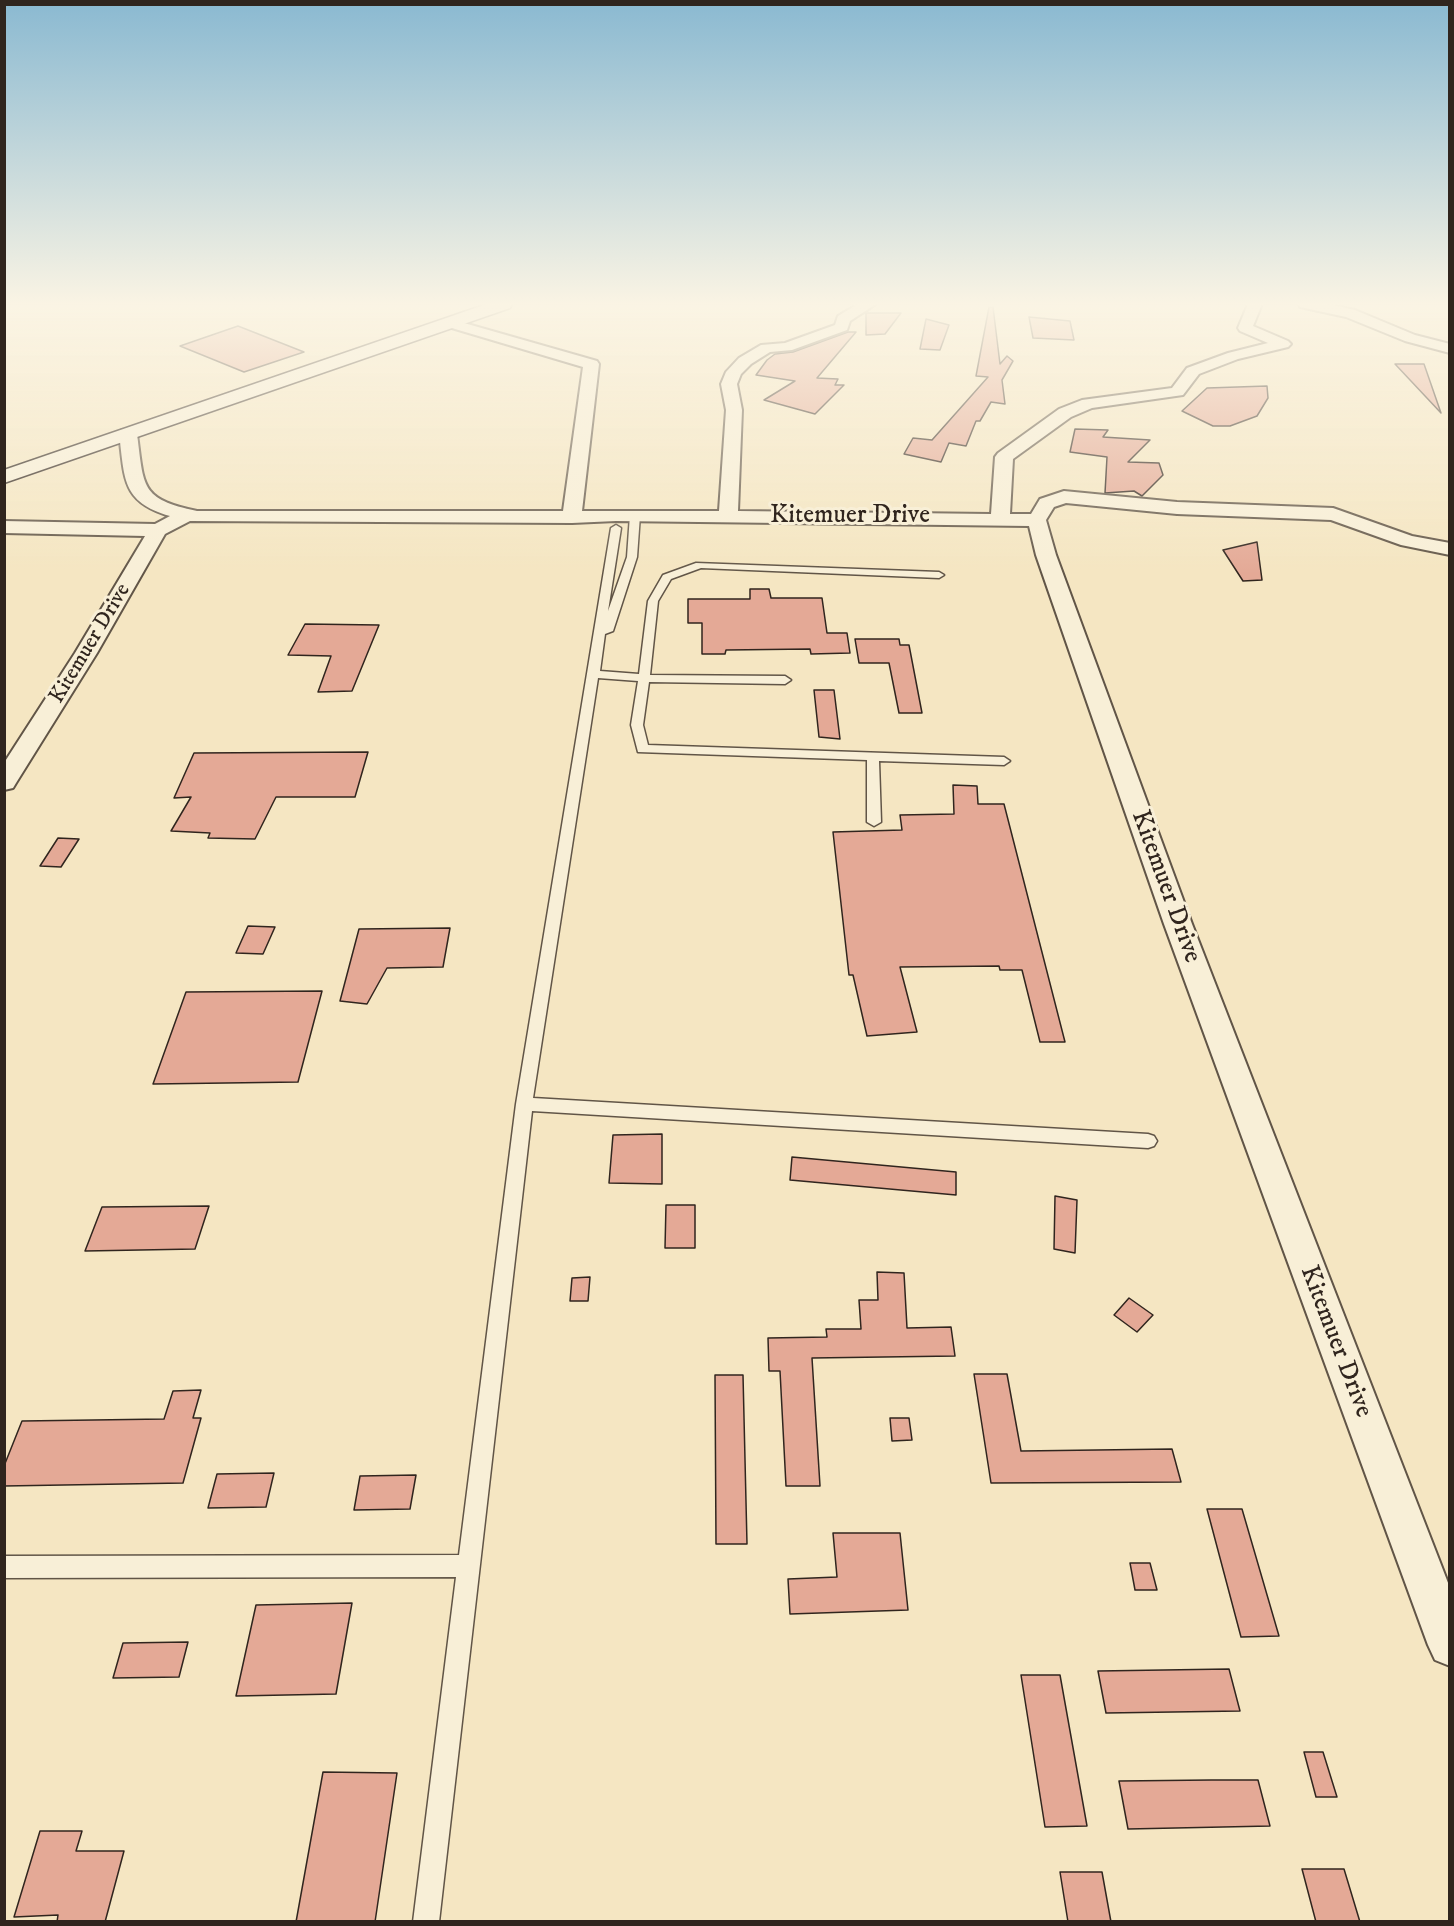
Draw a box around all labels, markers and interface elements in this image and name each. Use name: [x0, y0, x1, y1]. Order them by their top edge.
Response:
street label: Kitemuer Drive: [770, 501, 930, 533]
street label: Kitemuer Drive: [45, 579, 137, 709]
street label: Kitemuer Drive: [1123, 807, 1207, 967]
street label: Kitemuer Drive: [1292, 1262, 1378, 1422]

